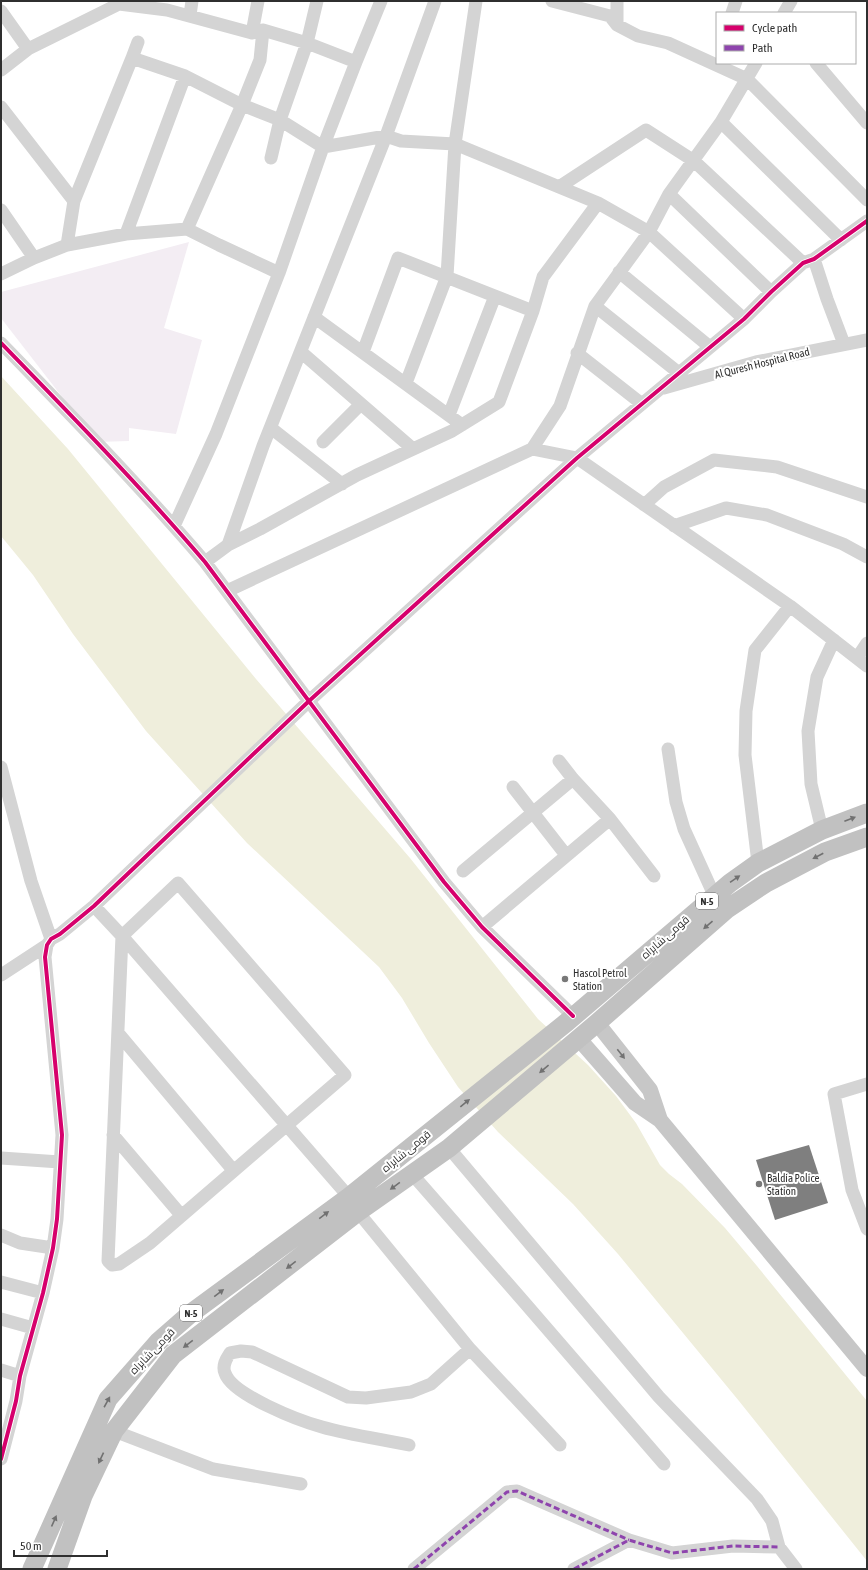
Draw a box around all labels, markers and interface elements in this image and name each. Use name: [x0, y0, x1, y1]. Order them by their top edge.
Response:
legend: [716, 12, 856, 64]
text: Cycle path: [752, 21, 797, 35]
text: Path: [752, 41, 773, 55]
street label: Al Quresh Hospital Road: [713, 345, 811, 381]
one-way arrow: [845, 816, 857, 822]
one-way arrow: [812, 853, 823, 859]
one-way arrow: [730, 875, 741, 883]
road number: N-5: [696, 893, 718, 909]
street label: قومی شاہراہ: [639, 913, 693, 962]
one-way arrow: [703, 921, 713, 930]
place label: Hascol Petrol Station: [573, 967, 627, 992]
marker: Hascol Petrol Station: [560, 974, 570, 984]
one-way arrow: [617, 1048, 626, 1059]
one-way arrow: [538, 1064, 549, 1073]
one-way arrow: [459, 1099, 470, 1107]
street label: قومی شاہراہ: [379, 1128, 434, 1176]
place label: Baldia Police Station: [767, 1172, 819, 1197]
marker: Baldia Police Station: [754, 1179, 764, 1189]
one-way arrow: [389, 1182, 400, 1191]
one-way arrow: [318, 1211, 329, 1219]
one-way arrow: [285, 1260, 296, 1269]
one-way arrow: [214, 1288, 225, 1297]
road number: N-5: [180, 1305, 202, 1321]
street label: قومی شاہراہ: [127, 1326, 178, 1378]
one-way arrow: [182, 1339, 193, 1348]
one-way arrow: [103, 1396, 110, 1408]
one-way arrow: [98, 1452, 104, 1463]
one-way arrow: [51, 1514, 57, 1526]
scale bar: [14, 1532, 107, 1558]
text: 50 m: [20, 1539, 42, 1553]

